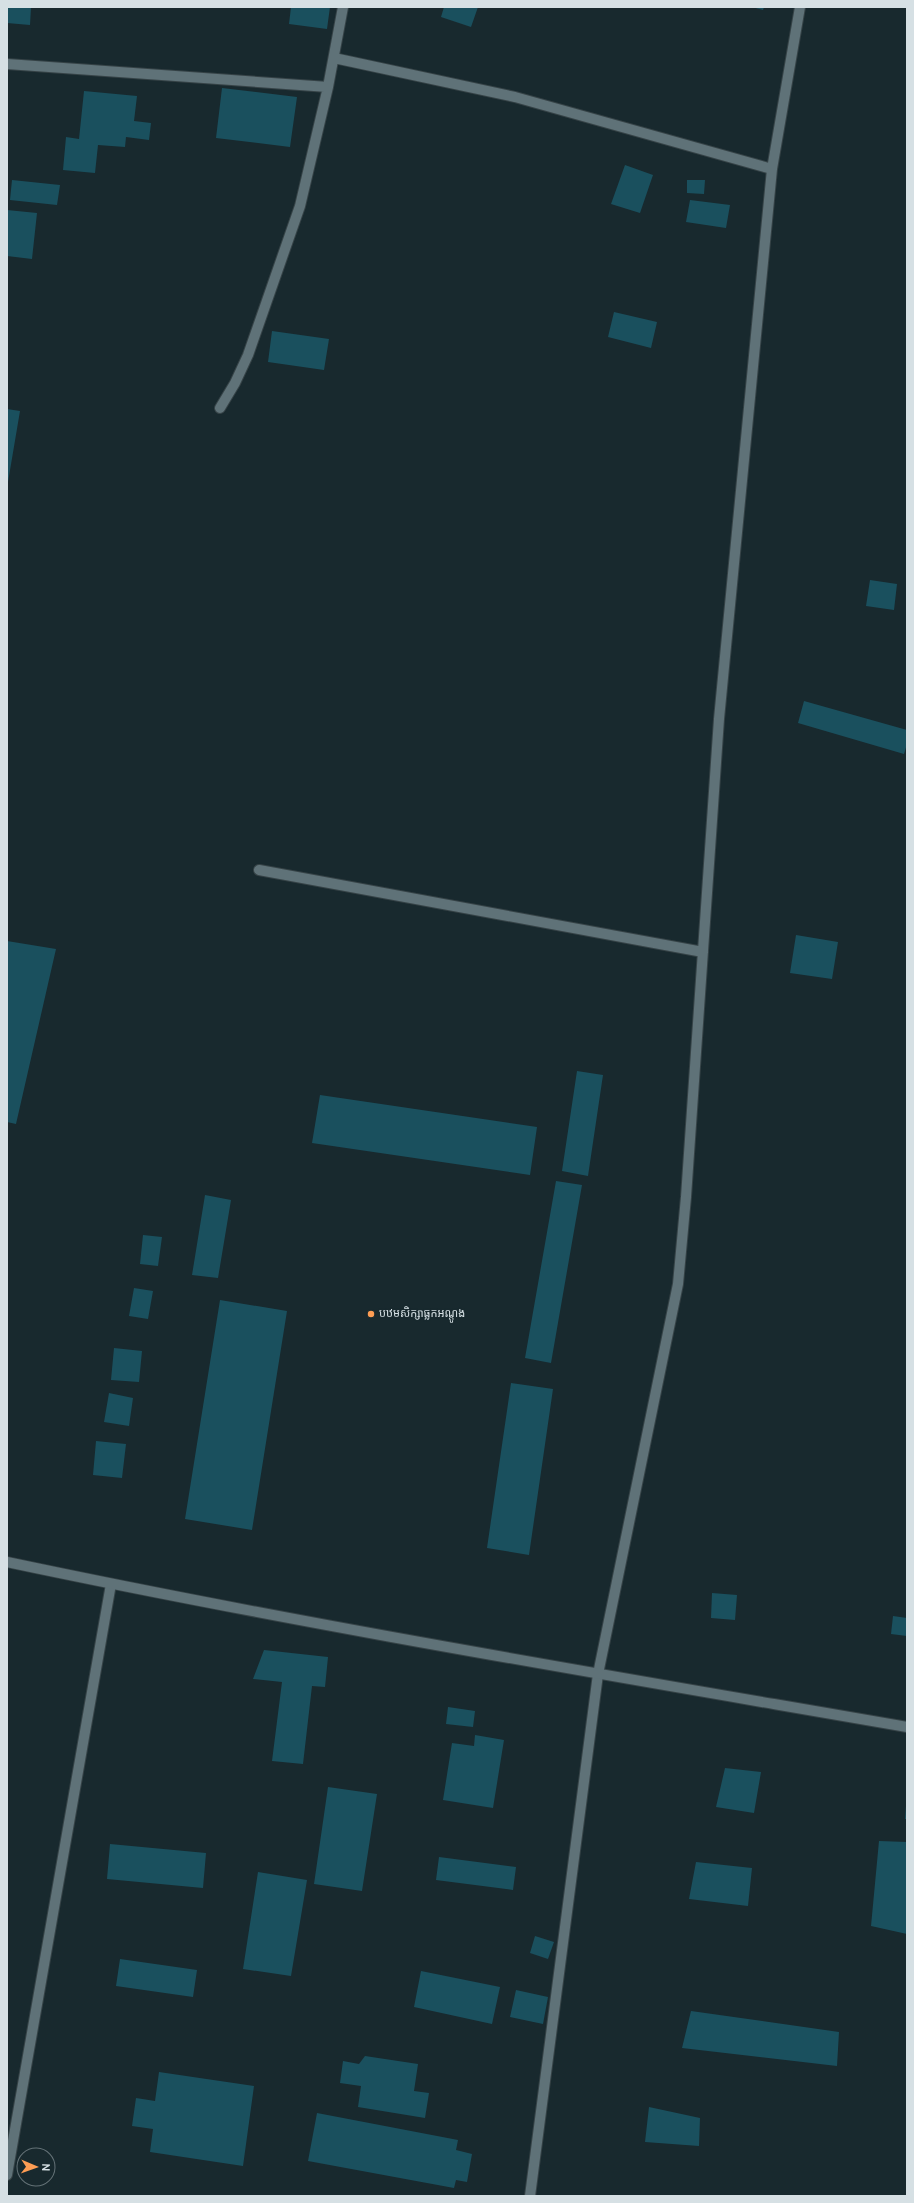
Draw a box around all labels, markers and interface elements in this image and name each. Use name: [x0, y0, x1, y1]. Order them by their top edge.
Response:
place label: បឋមសិក្សាធ្លកអណ្តូង: [379, 1306, 465, 1323]
marker: បឋមសិក្សាធ្លកអណ្តូង: [366, 1309, 376, 1319]
north arrow: [16, 2147, 56, 2187]
text: N: [38, 2163, 52, 2172]

